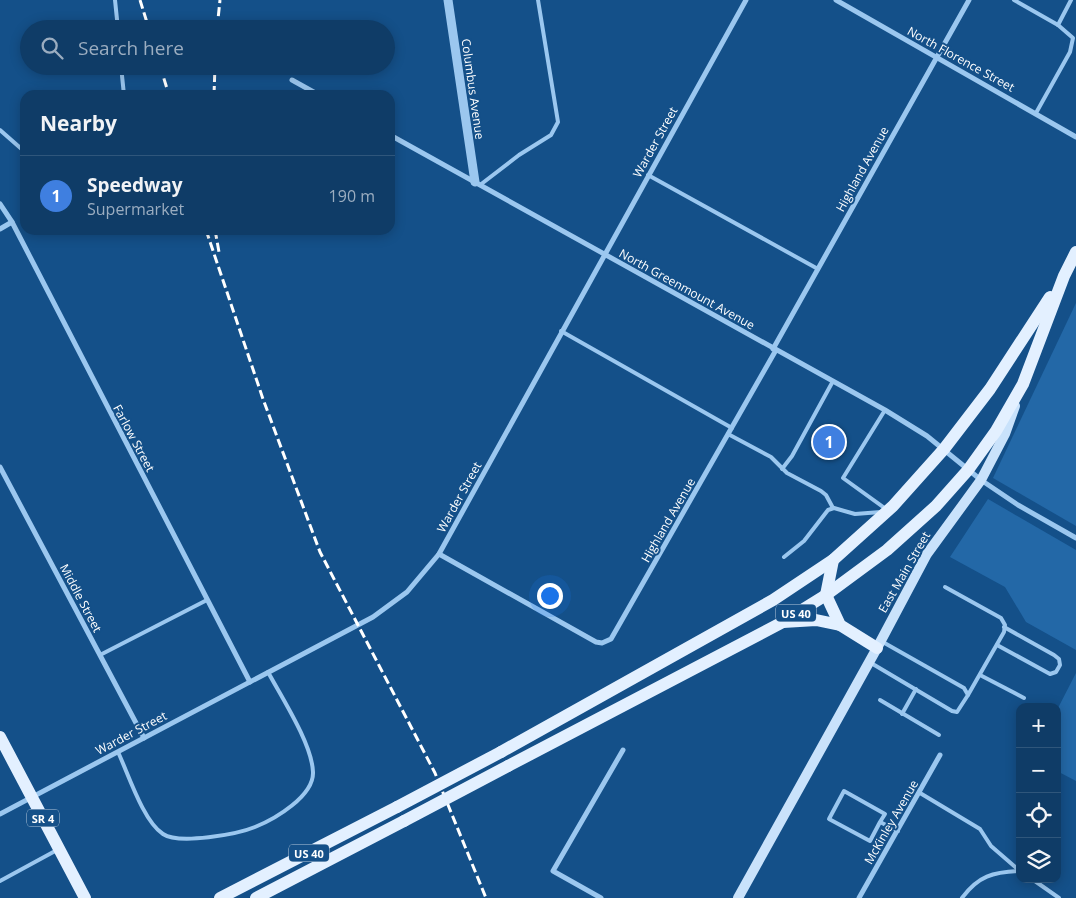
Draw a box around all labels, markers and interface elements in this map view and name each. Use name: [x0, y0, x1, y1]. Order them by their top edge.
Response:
search box: [20, 20, 395, 75]
street label: North Florence Street: [904, 22, 1018, 96]
icon: search: [38, 34, 66, 62]
text: Search here: [78, 35, 184, 61]
street label: Columbus Avenue: [458, 38, 489, 141]
street label: Warder Street: [629, 104, 681, 180]
text: Nearby: [40, 109, 117, 137]
street label: Highland Avenue: [832, 123, 893, 215]
text: Speedway: [87, 172, 183, 198]
text: 1: [51, 185, 61, 207]
text: 190 m: [329, 185, 375, 207]
text: Supermarket: [87, 198, 184, 220]
street label: North Greenmount Avenue: [616, 245, 758, 334]
street label: Farlow Street: [109, 401, 159, 475]
pin: 1: [813, 423, 845, 461]
street label: Warder Street: [433, 459, 485, 535]
street label: Highland Avenue: [637, 474, 699, 565]
street label: East Main Street: [874, 528, 934, 616]
street label: Middle Street: [56, 561, 106, 635]
your location: [537, 583, 563, 609]
road number: US 40: [776, 604, 816, 622]
map controls: [1016, 703, 1061, 883]
button: +: [1016, 703, 1061, 748]
street label: Warder Street: [92, 707, 170, 759]
button: −: [1016, 748, 1061, 793]
street label: McKinley Avenue: [860, 776, 922, 867]
button: locate: [1016, 793, 1061, 838]
road number: SR 4: [27, 810, 59, 826]
button: layers: [1016, 838, 1061, 883]
road number: US 40: [289, 844, 329, 861]

